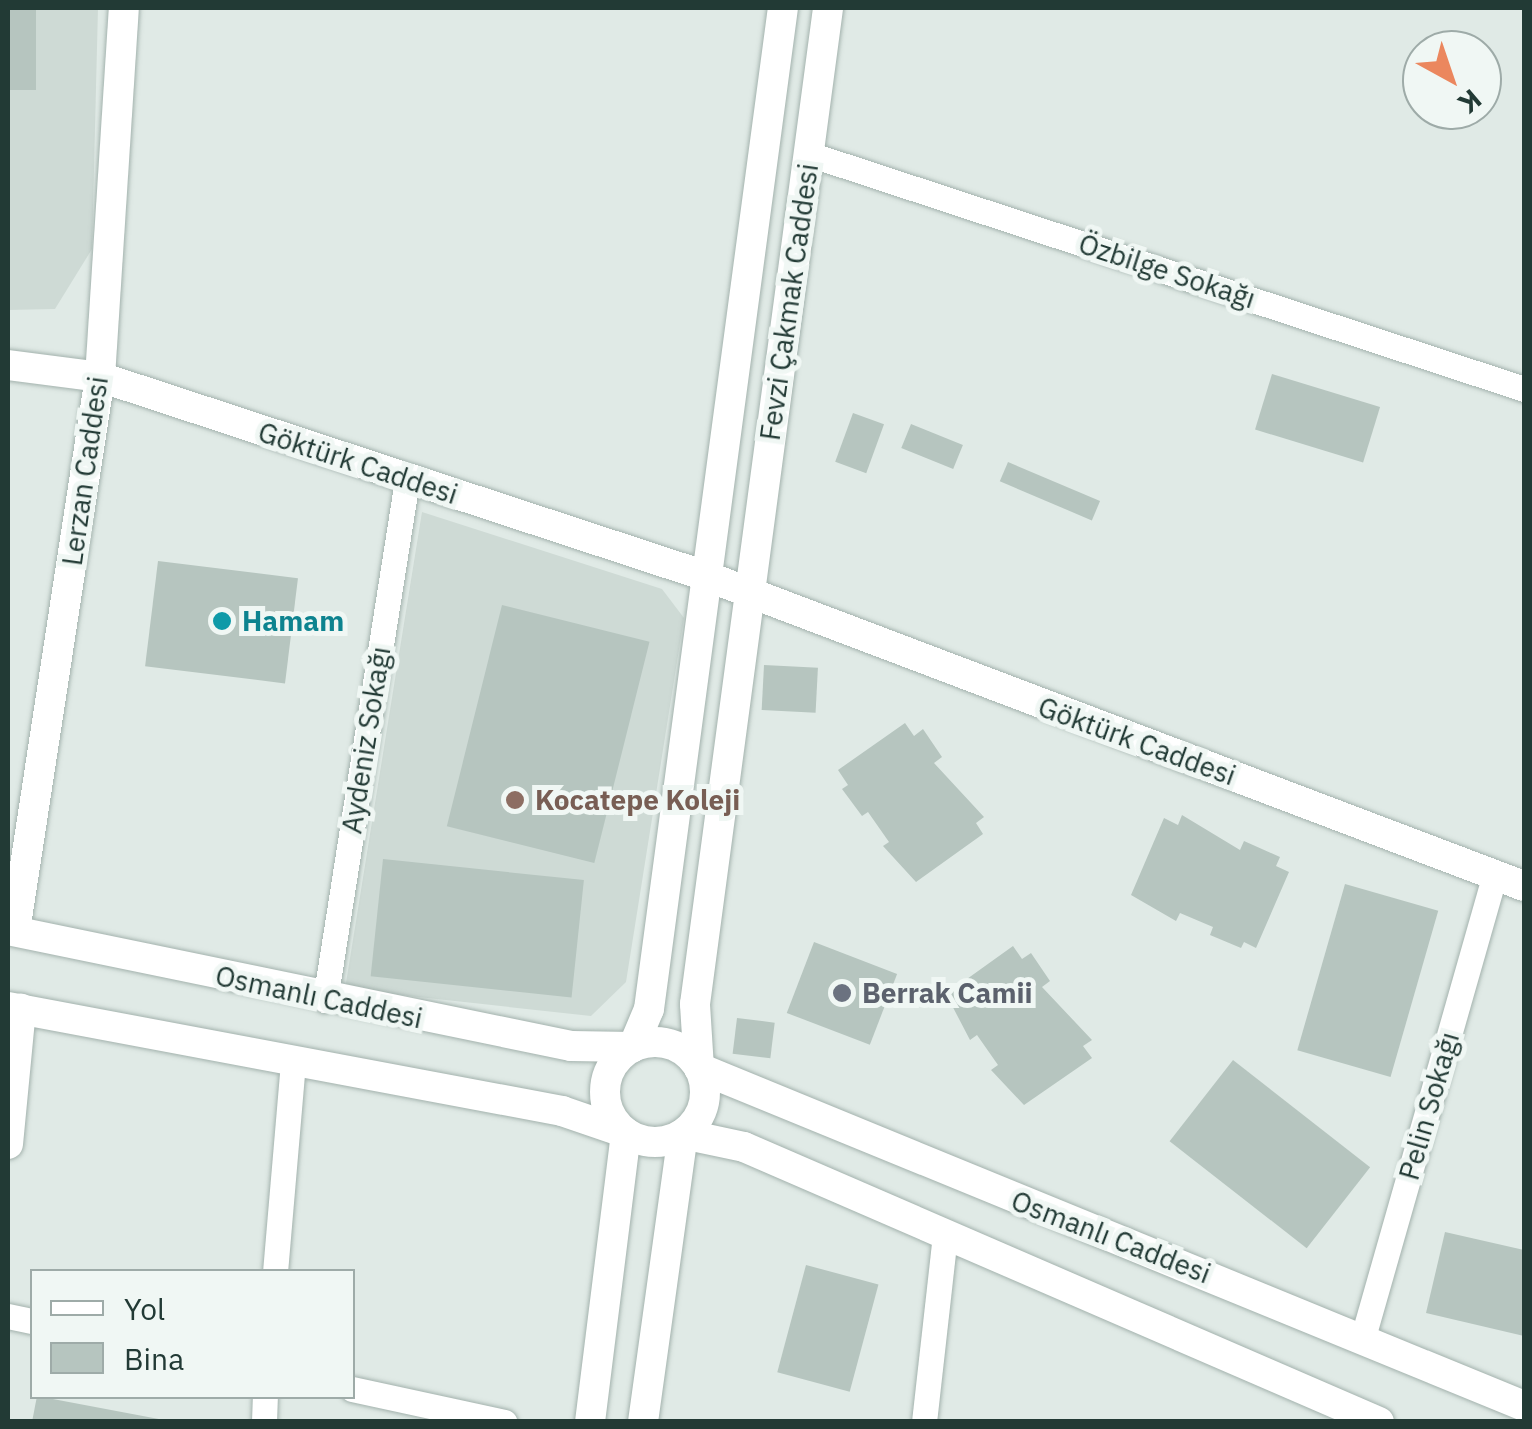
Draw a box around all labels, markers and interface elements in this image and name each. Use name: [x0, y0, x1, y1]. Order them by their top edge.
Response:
north arrow: [1402, 30, 1502, 130]
text: K: [1451, 81, 1490, 122]
street label: Fevzi Çakmak Caddesi: [753, 161, 825, 443]
street label: Özbilge Sokağı: [1074, 227, 1260, 315]
street label: Lerzan Caddesi: [55, 374, 115, 568]
street label: Göktürk Caddesi: [254, 415, 462, 511]
place label: Hamam: [242, 604, 344, 638]
marker: Hamam: [211, 610, 233, 632]
street label: Aydeniz Sokağı: [335, 644, 397, 836]
street label: Göktürk Caddesi: [1034, 690, 1240, 792]
place label: Kocatepe Koleji: [535, 783, 740, 817]
marker: Kocatepe Koleji: [504, 789, 526, 811]
street label: Osmanlı Caddesi: [212, 959, 426, 1035]
place label: Berrak Camii: [862, 976, 1033, 1010]
marker: Berrak Camii: [831, 982, 853, 1004]
street label: Pelin Sokağı: [1392, 1028, 1466, 1184]
street label: Osmanlı Caddesi: [1007, 1184, 1215, 1290]
legend: [30, 1269, 355, 1399]
text: Yol: [124, 1289, 165, 1328]
text: Bina: [124, 1339, 184, 1378]

